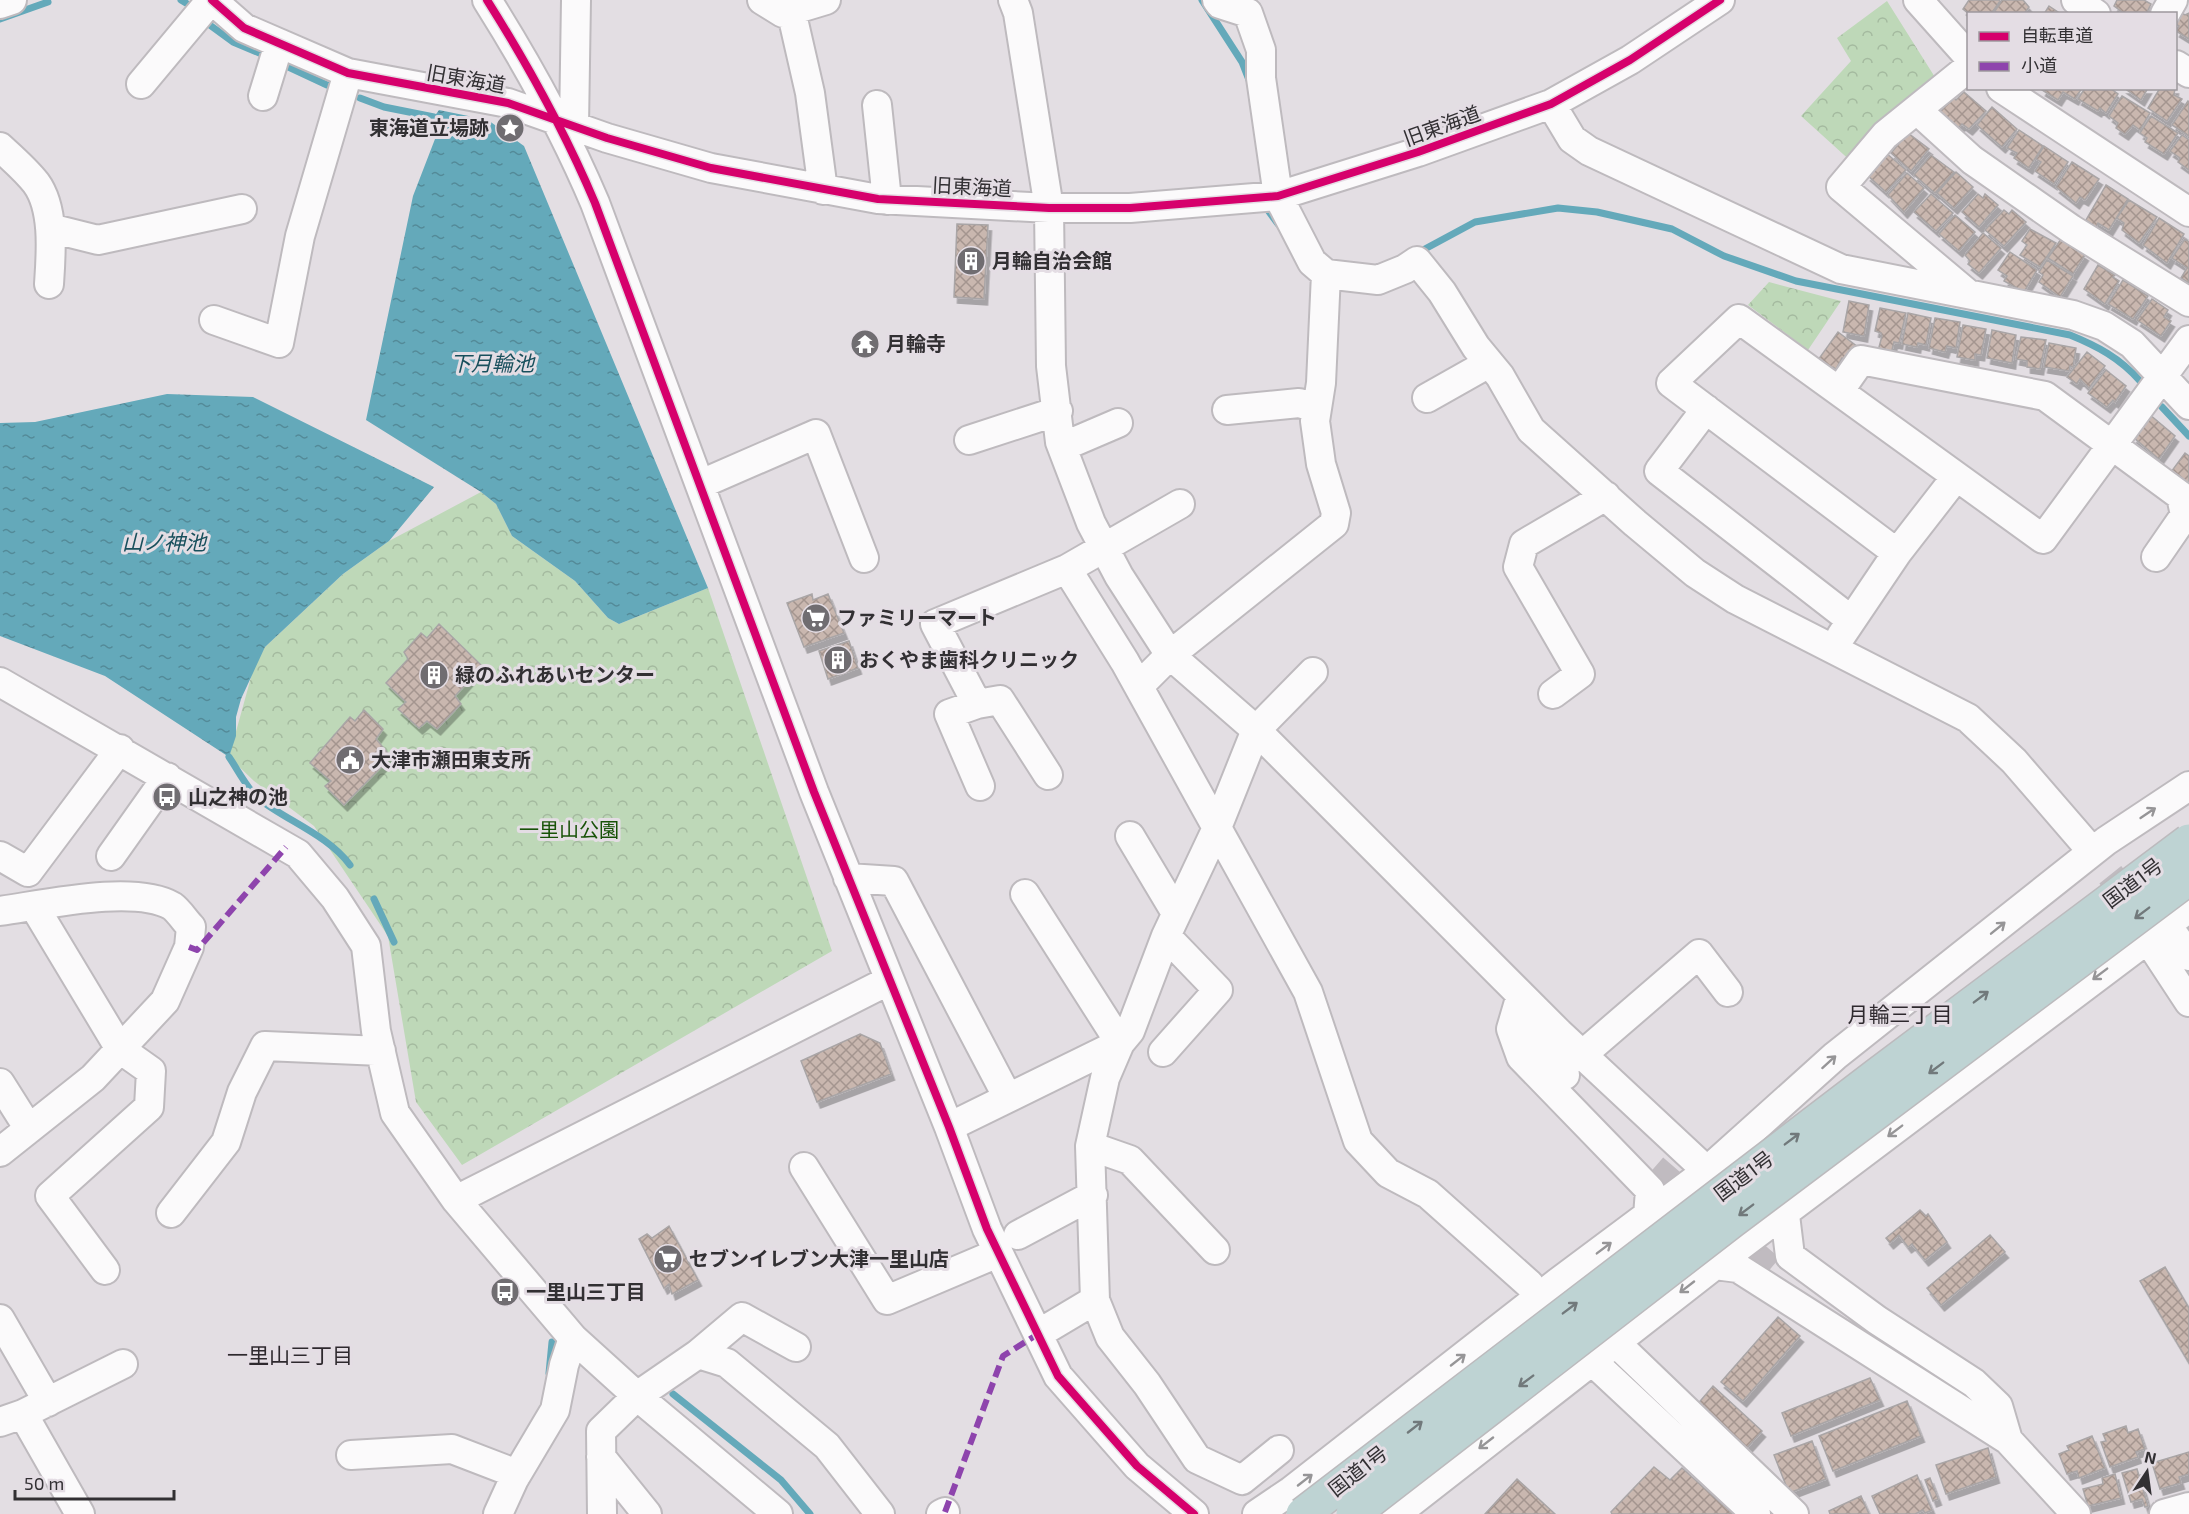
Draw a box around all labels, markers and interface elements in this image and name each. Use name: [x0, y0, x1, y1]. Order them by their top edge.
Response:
legend: [1967, 12, 2177, 90]
text: 自転車道: [2021, 24, 2093, 46]
text: 小道: [2021, 54, 2057, 76]
street label: 旧東海道: [425, 59, 508, 97]
street label: 旧東海道: [1400, 100, 1483, 150]
place icon: 東海道立場跡: [494, 112, 526, 144]
place label: 東海道立場跡: [369, 115, 489, 139]
street label: 旧東海道: [931, 172, 1013, 200]
building icon: 月輪自治会館: [955, 245, 987, 277]
place label: 月輪自治会館: [992, 248, 1112, 272]
temple icon: 月輪寺: [849, 328, 881, 360]
place label: 月輪寺: [886, 331, 946, 355]
water label: 下月輪池: [450, 350, 536, 375]
water label: 山ノ神池: [122, 529, 208, 554]
supermarket icon: ファミリーマート: [800, 602, 832, 634]
place label: ファミリーマート: [837, 605, 997, 629]
building icon: おくやま歯科クリニック: [822, 644, 854, 676]
place label: おくやま歯科クリニック: [859, 647, 1079, 671]
building icon: 緑のふれあいセンター: [418, 659, 450, 691]
place label: 緑のふれあいセンター: [455, 662, 655, 686]
public building icon: 大津市瀬田東支所: [334, 744, 366, 776]
place label: 大津市瀬田東支所: [371, 747, 531, 771]
bus stop icon: 山之神の池: [151, 781, 183, 813]
place label: 山之神の池: [188, 784, 288, 808]
one-way arrow: [2139, 807, 2156, 820]
park label: 一里山公園: [519, 817, 619, 841]
street label: 国道1号: [2098, 852, 2167, 912]
one-way arrow: [2135, 906, 2151, 919]
one-way arrow: [1990, 921, 2006, 934]
one-way arrow: [2093, 968, 2109, 980]
one-way arrow: [1973, 990, 1989, 1003]
district label: 月輪三丁目: [1848, 1001, 1953, 1026]
one-way arrow: [1821, 1055, 1836, 1069]
one-way arrow: [1928, 1061, 1944, 1074]
one-way arrow: [1888, 1124, 1904, 1137]
one-way arrow: [1784, 1133, 1800, 1146]
street label: 国道1号: [1709, 1145, 1778, 1205]
one-way arrow: [1739, 1204, 1755, 1216]
one-way arrow: [1595, 1242, 1611, 1255]
supermarket icon: セブンイレブン大津一里山店: [652, 1243, 684, 1275]
place label: セブンイレブン大津一里山店: [689, 1246, 949, 1270]
bus stop icon: 一里山三丁目: [489, 1276, 521, 1308]
place label: 一里山三丁目: [526, 1279, 646, 1303]
one-way arrow: [1679, 1281, 1695, 1294]
one-way arrow: [1562, 1302, 1578, 1315]
district label: 一里山三丁目: [227, 1342, 353, 1367]
one-way arrow: [1450, 1354, 1466, 1367]
one-way arrow: [1519, 1375, 1535, 1388]
one-way arrow: [1407, 1421, 1423, 1433]
one-way arrow: [1479, 1437, 1495, 1450]
street label: 国道1号: [1323, 1440, 1392, 1501]
north arrow: [2117, 1442, 2177, 1502]
text: N: [2143, 1446, 2158, 1467]
scale bar: [15, 1463, 174, 1501]
text: 50 m: [24, 1472, 64, 1494]
one-way arrow: [1296, 1474, 1312, 1487]

